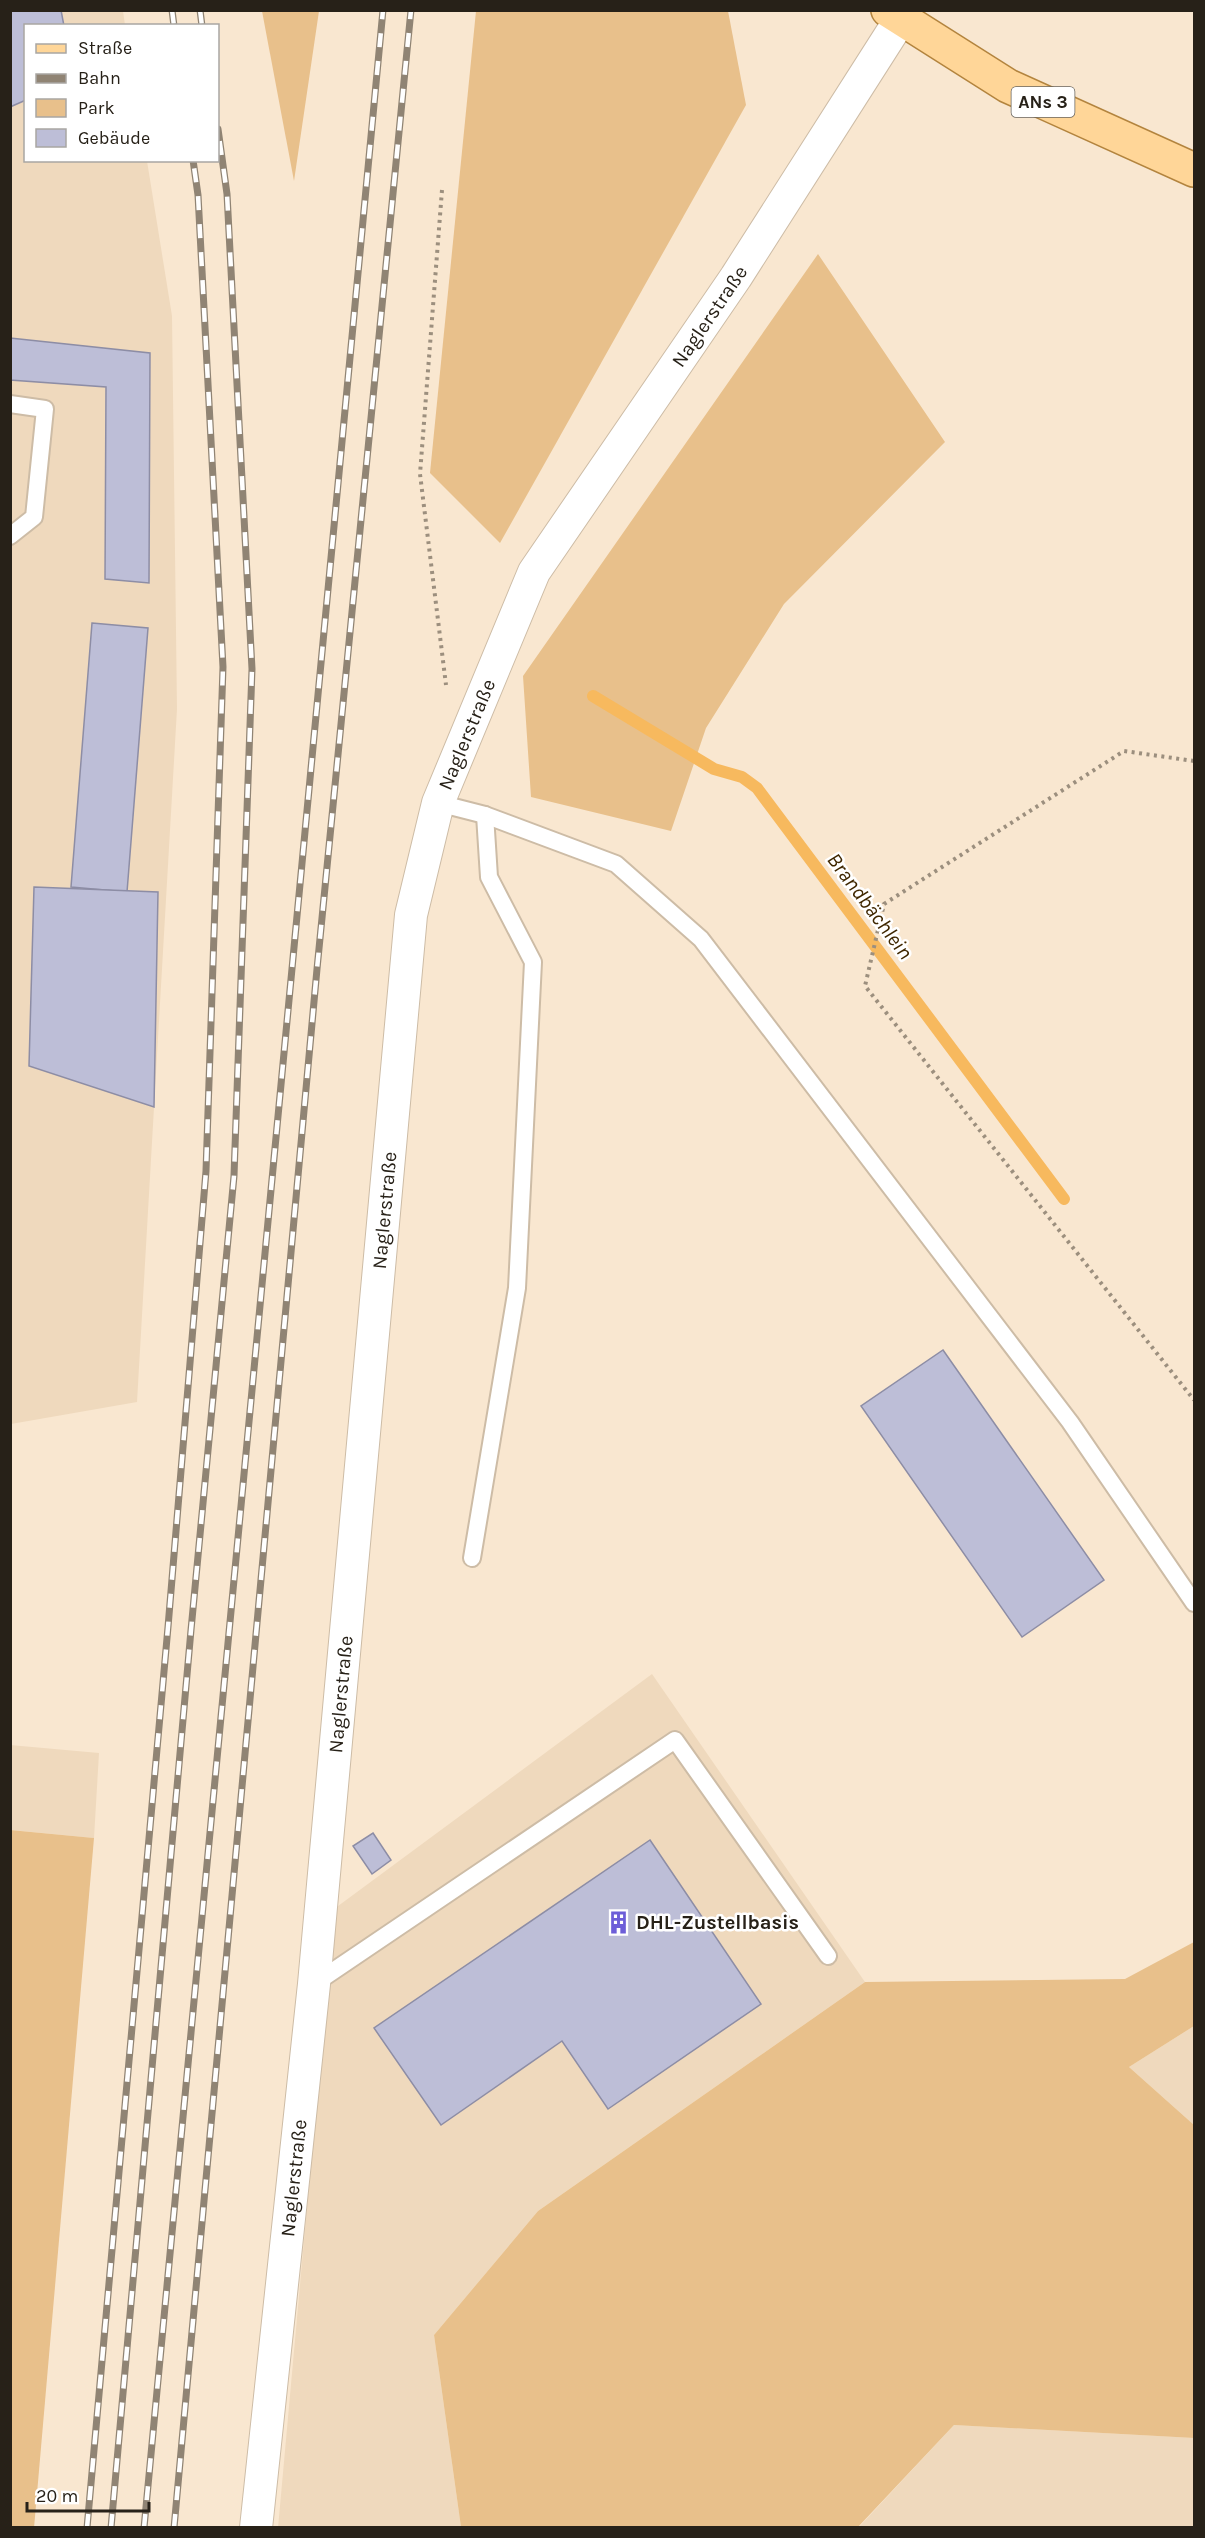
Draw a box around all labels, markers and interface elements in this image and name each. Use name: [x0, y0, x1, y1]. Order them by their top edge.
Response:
legend: [24, 24, 219, 162]
text: Straße: [78, 37, 132, 59]
text: Bahn: [78, 67, 121, 89]
road number: ANs 3: [1012, 87, 1074, 117]
text: Park: [78, 97, 115, 119]
text: Gebäude: [78, 127, 150, 149]
street label: Naglerstraße: [666, 261, 752, 371]
street label: Naglerstraße: [433, 675, 500, 793]
water label: Brandbächlein: [822, 848, 918, 964]
street label: Naglerstraße: [367, 1150, 401, 1270]
street label: Naglerstraße: [324, 1634, 357, 1754]
building icon: DHL-Zustellbasis: [605, 1909, 631, 1935]
place label: DHL-Zustellbasis: [636, 1911, 799, 1934]
street label: Naglerstraße: [276, 2118, 311, 2238]
scale bar: [27, 2475, 148, 2513]
text: 20 m: [36, 2485, 78, 2507]

